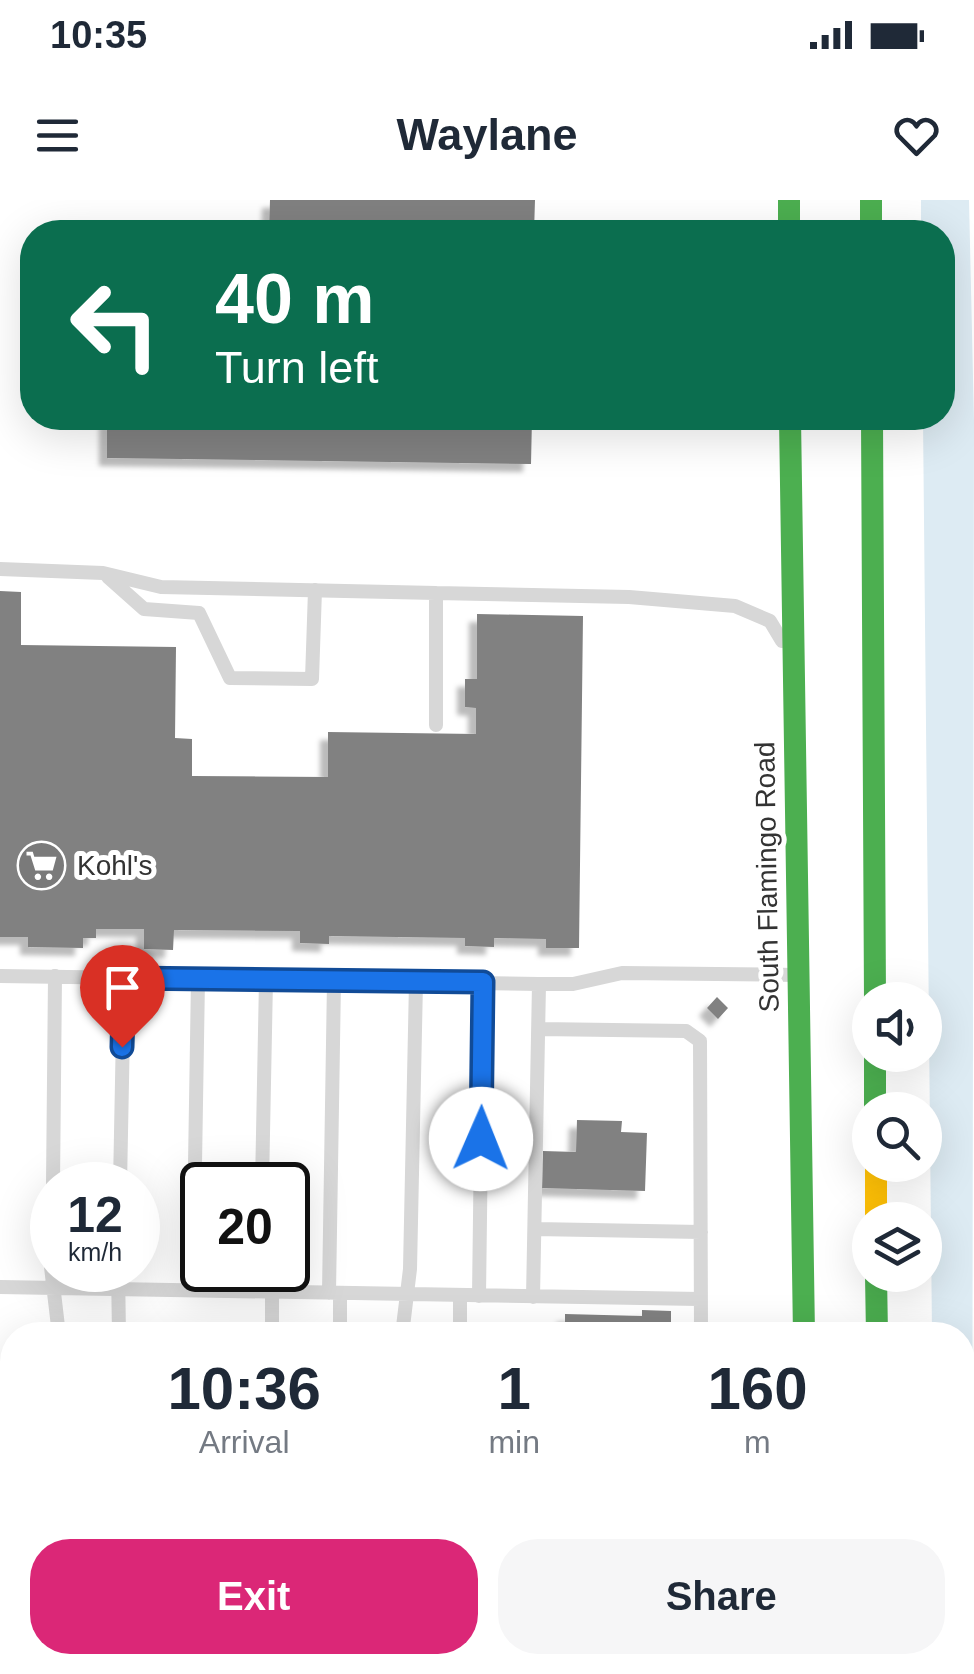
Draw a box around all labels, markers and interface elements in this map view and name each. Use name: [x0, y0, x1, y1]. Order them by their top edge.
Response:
text: 10:35: [50, 14, 147, 56]
icon: menu: [30, 108, 85, 163]
icon: heart: [889, 108, 944, 163]
text: Waylane: [397, 109, 577, 160]
icon: left: [50, 260, 180, 390]
text: 40 m: [215, 260, 375, 338]
text: Turn left: [215, 342, 378, 393]
street label: South Flamingo Road: [749, 741, 785, 1013]
supermarket icon: Kohl's: [16, 839, 68, 891]
place label: Kohl's: [77, 850, 152, 881]
pin: [80, 945, 165, 1048]
icon: arrive: [95, 960, 150, 1015]
map controls: [852, 982, 942, 1292]
button: sound: [852, 982, 942, 1072]
position arrow: [429, 1087, 533, 1191]
button: search: [852, 1092, 942, 1182]
speed limit sign: 20: [180, 1162, 310, 1292]
text: 12: [67, 1187, 123, 1243]
button: layers: [852, 1202, 942, 1292]
text: km/h: [68, 1238, 122, 1266]
text: 10:36: [167, 1355, 321, 1422]
text: 1: [497, 1355, 531, 1422]
text: 160: [707, 1355, 808, 1422]
text: Arrival: [199, 1424, 290, 1460]
text: min: [488, 1424, 540, 1460]
text: m: [744, 1424, 771, 1460]
button: Exit: [30, 1539, 478, 1654]
button: Share: [498, 1539, 945, 1654]

